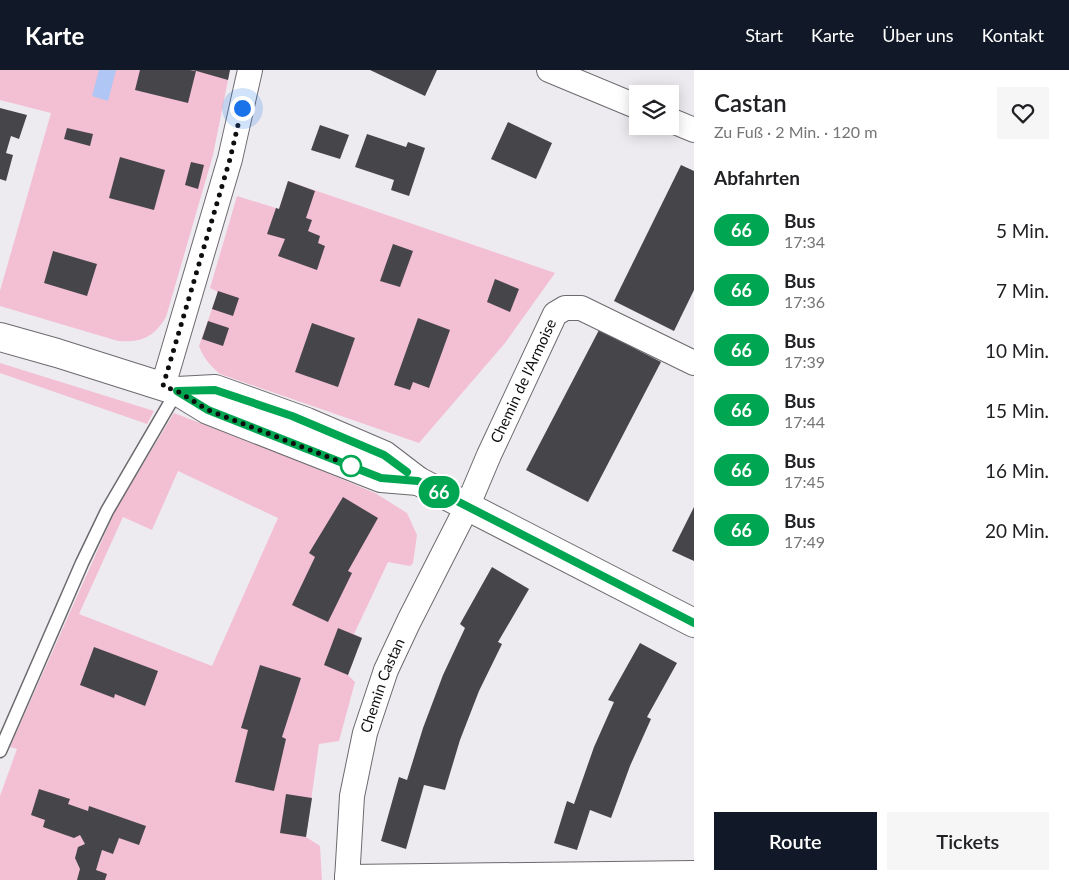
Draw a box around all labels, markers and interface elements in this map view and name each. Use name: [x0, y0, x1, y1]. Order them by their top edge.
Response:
text: Karte: [25, 21, 84, 50]
text: Start: [745, 24, 783, 46]
text: Karte: [811, 24, 854, 46]
text: Über uns: [882, 24, 954, 46]
text: Kontakt: [982, 24, 1044, 46]
map controls: [629, 85, 679, 135]
button: layers: [629, 85, 679, 135]
button: heart: [997, 87, 1049, 139]
text: Castan: [714, 88, 787, 117]
your location: [230, 96, 255, 121]
text: Zu Fuß · 2 Min. · 120 m: [714, 122, 877, 141]
text: Abfahrten: [714, 166, 800, 189]
text: Bus: [784, 209, 815, 232]
text: 66: [731, 219, 752, 241]
text: 5 Min.: [996, 219, 1049, 242]
text: 17:34: [784, 232, 825, 251]
text: Bus: [784, 269, 815, 292]
text: 66: [731, 279, 752, 301]
text: 7 Min.: [996, 279, 1049, 302]
text: 17:36: [784, 292, 825, 311]
street label: Chemin de l'Armoise: [486, 316, 559, 446]
text: Bus: [784, 329, 815, 352]
text: 66: [731, 339, 752, 361]
text: 10 Min.: [985, 339, 1049, 362]
text: 17:39: [784, 352, 825, 371]
text: Bus: [784, 389, 815, 412]
text: 66: [731, 399, 752, 421]
text: 15 Min.: [985, 399, 1049, 422]
text: 17:44: [784, 412, 825, 431]
text: Bus: [784, 449, 815, 472]
unlabelled marker: [340, 455, 362, 477]
text: 66: [731, 459, 752, 481]
text: 16 Min.: [985, 459, 1049, 482]
text: 17:45: [784, 472, 825, 491]
line badge: 66: [416, 476, 462, 508]
text: 66: [429, 481, 449, 503]
text: Bus: [784, 509, 815, 532]
text: 66: [731, 519, 752, 541]
text: 20 Min.: [985, 519, 1049, 542]
text: 17:49: [784, 532, 825, 551]
street label: Chemin Castan: [356, 635, 408, 735]
button: Route: [714, 812, 877, 870]
button: Tickets: [887, 812, 1049, 870]

